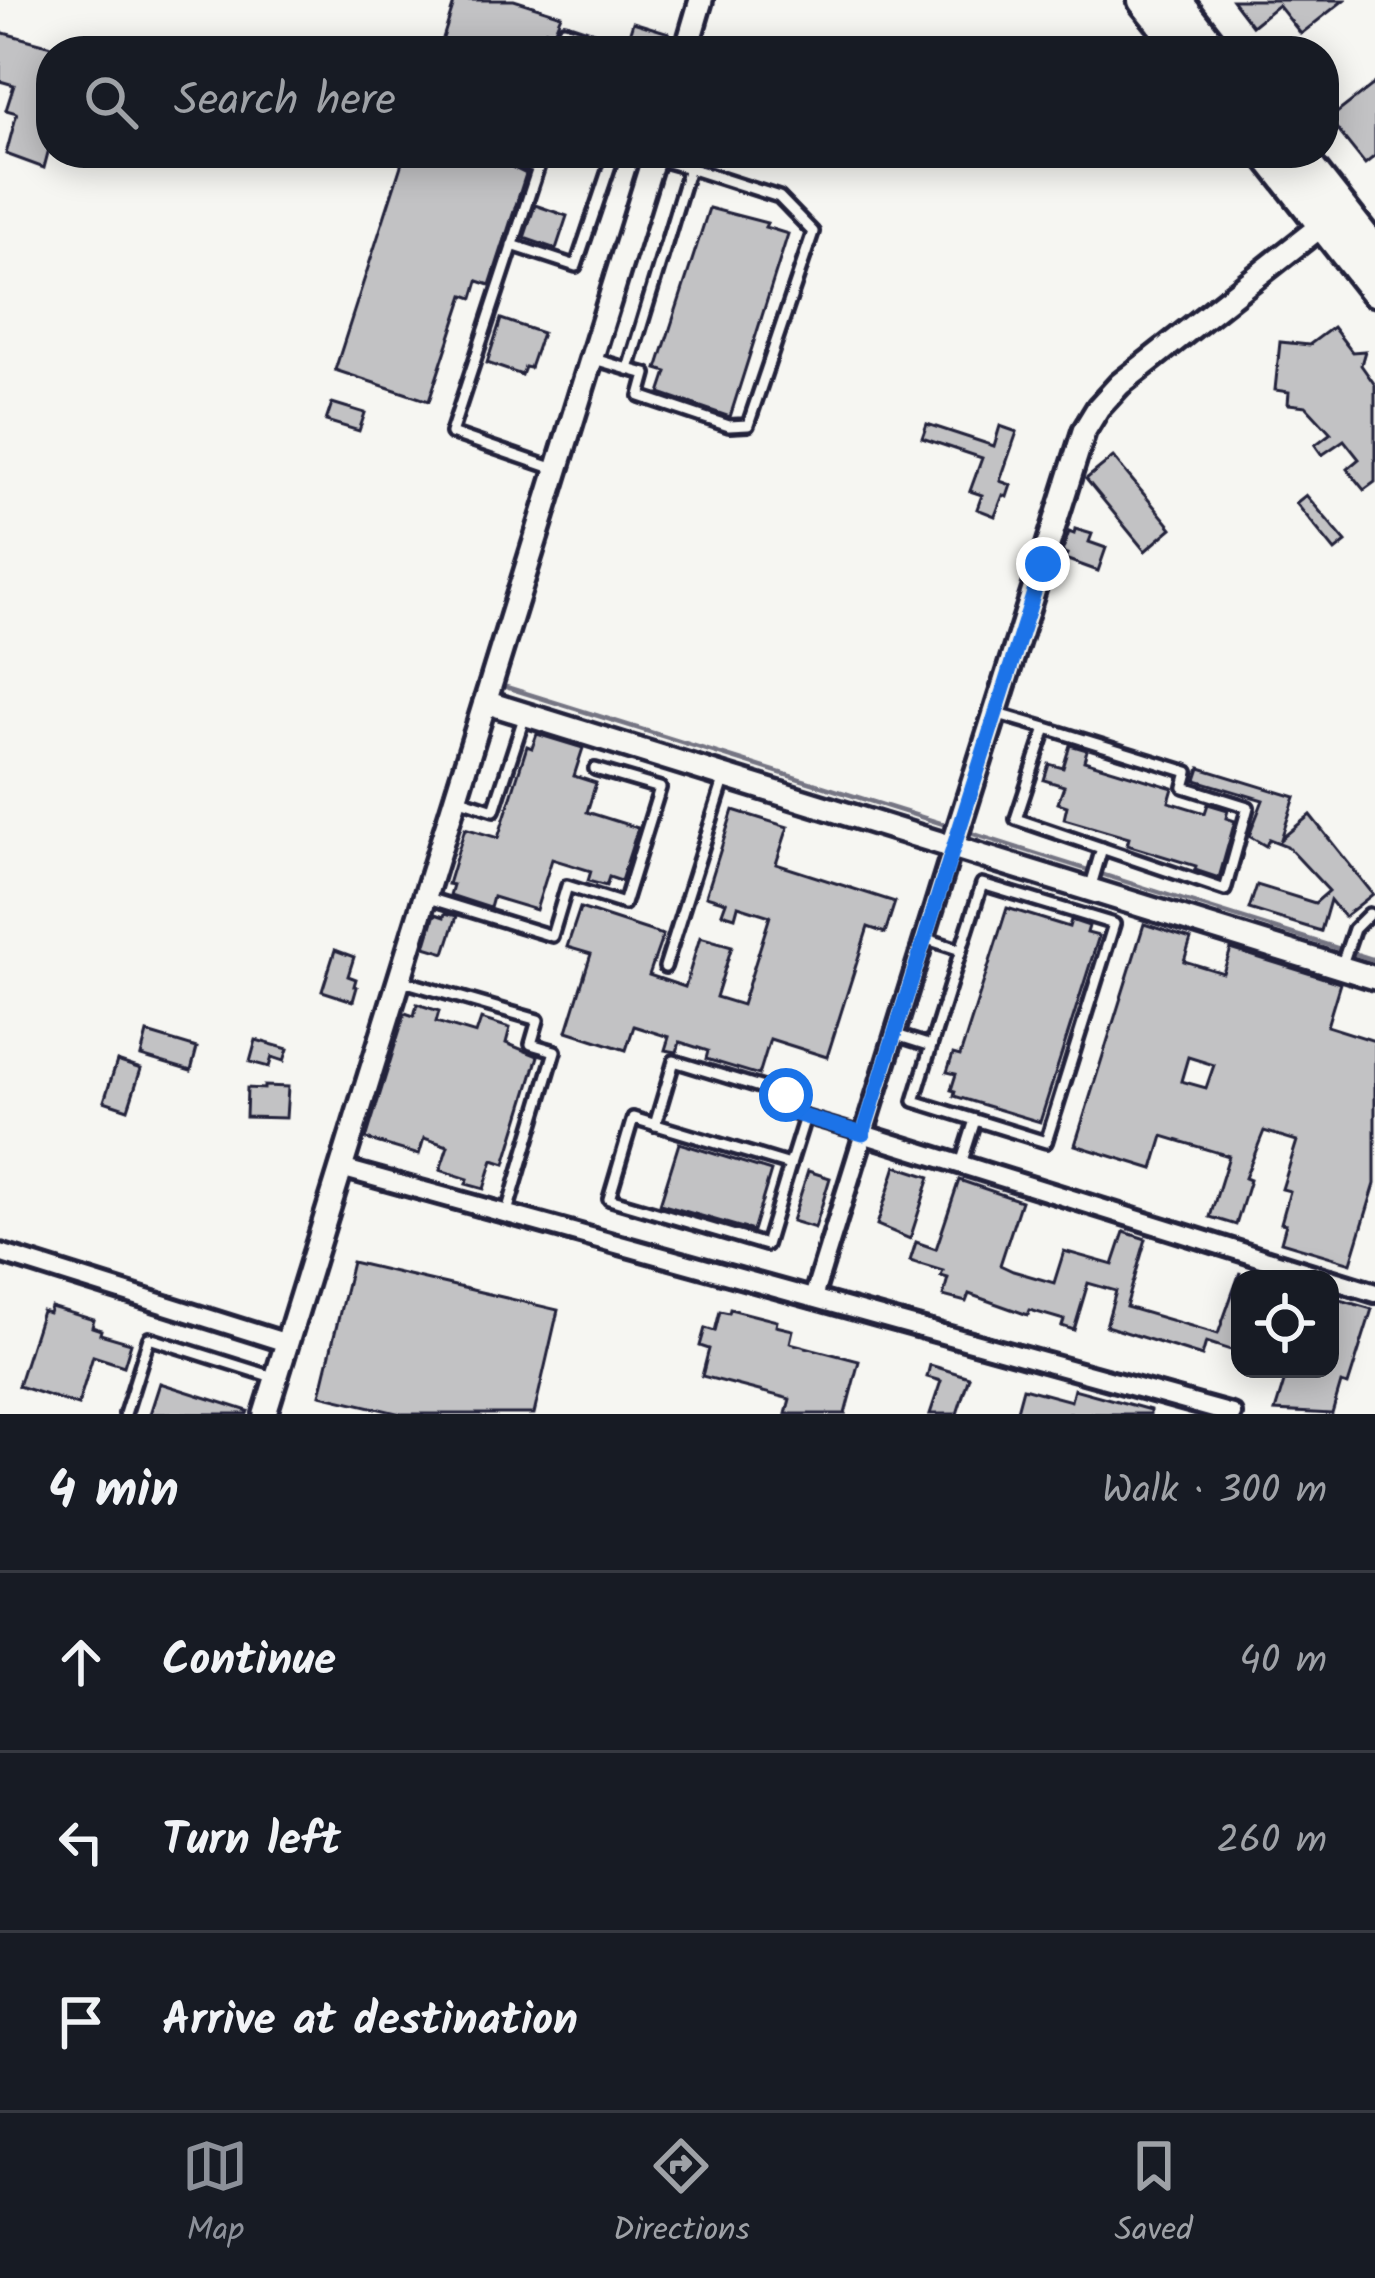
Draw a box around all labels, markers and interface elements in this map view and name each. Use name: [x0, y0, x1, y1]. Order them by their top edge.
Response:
search box: [36, 36, 1339, 168]
text: Search here: [174, 66, 396, 138]
icon: search: [78, 69, 144, 135]
route end: [1016, 537, 1070, 591]
route start: [759, 1068, 813, 1122]
map controls: [1231, 1270, 1339, 1378]
button: locate: [1231, 1270, 1339, 1378]
text: 4 min: [48, 1452, 179, 1533]
text: Walk · 300 m: [1102, 1461, 1327, 1523]
text: Continue: [162, 1626, 336, 1698]
icon: ahead: [48, 1629, 114, 1695]
text: 40 m: [1239, 1631, 1327, 1693]
text: Turn left: [162, 1806, 341, 1878]
icon: left: [48, 1809, 114, 1875]
text: 260 m: [1216, 1811, 1327, 1873]
text: Arrive at destination: [162, 1986, 578, 2058]
icon: arrive: [48, 1989, 114, 2055]
tab: Map: [182, 2133, 248, 2258]
tab: Directions: [613, 2133, 750, 2258]
tab: Saved: [1114, 2133, 1193, 2258]

